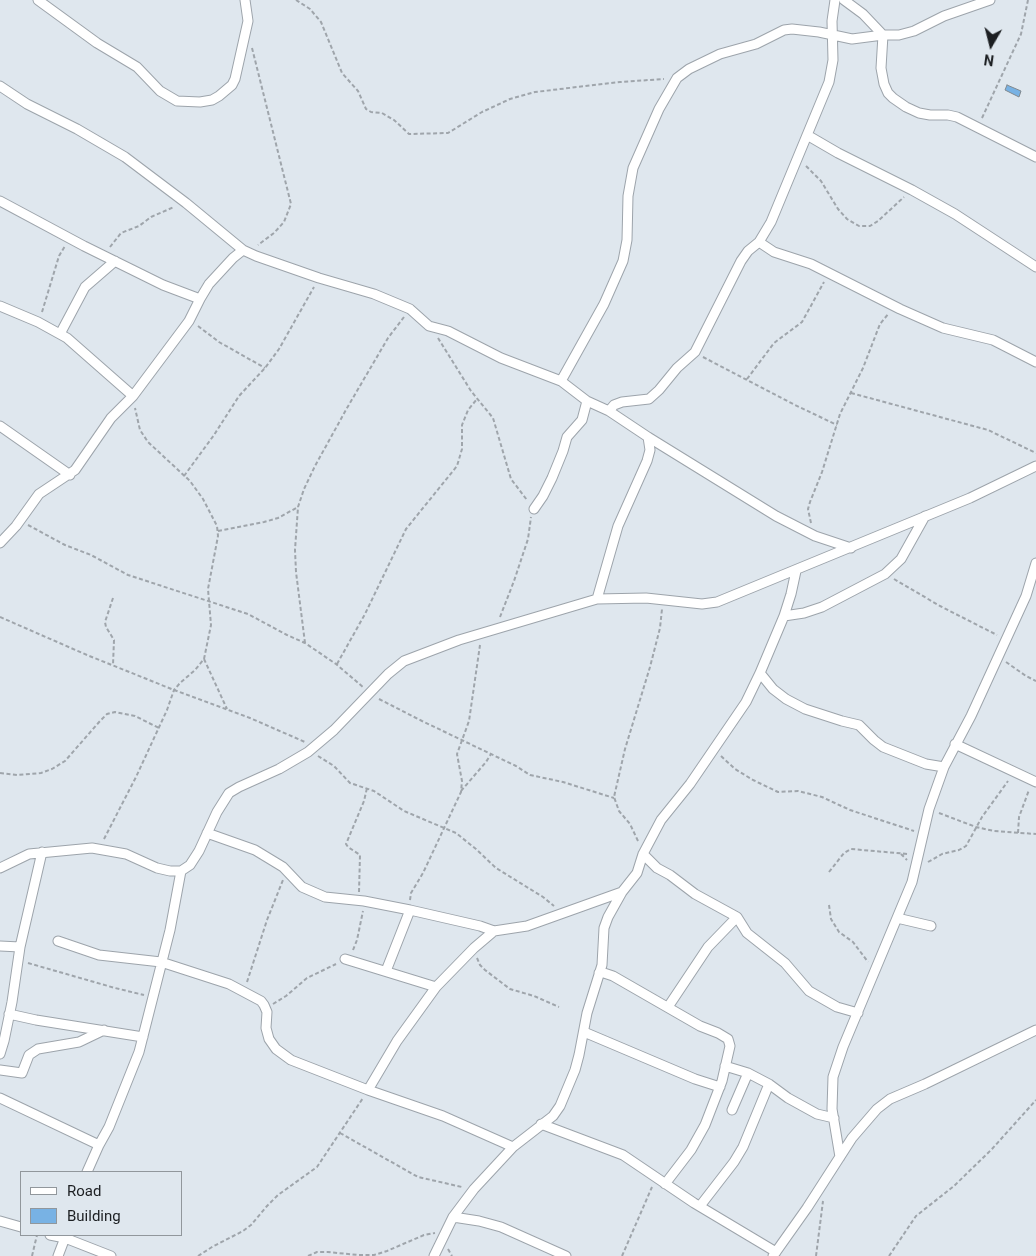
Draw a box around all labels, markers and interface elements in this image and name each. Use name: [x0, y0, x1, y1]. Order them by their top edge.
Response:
north arrow: [966, 20, 1016, 70]
text: N: [983, 51, 995, 68]
legend: [20, 1171, 182, 1236]
text: Road: [67, 1182, 101, 1200]
text: Building: [67, 1207, 121, 1225]

